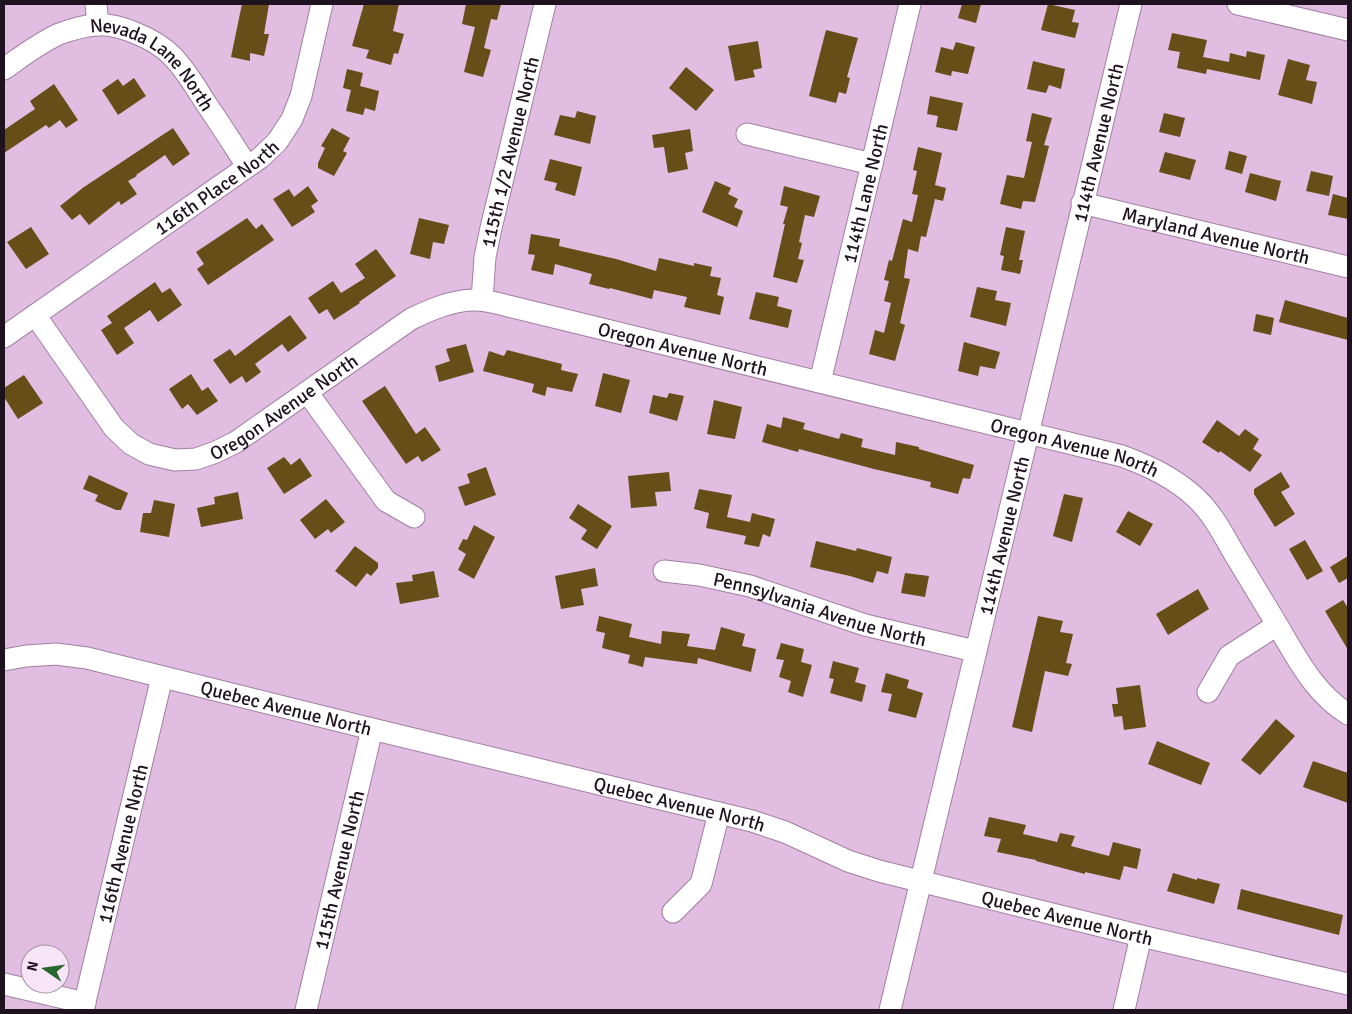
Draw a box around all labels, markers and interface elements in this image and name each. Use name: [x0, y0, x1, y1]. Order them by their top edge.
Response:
street label: Nevada Lane North: [89, 13, 219, 116]
street label: 115th 1/2 Avenue North: [476, 54, 545, 250]
street label: 114th Avenue North: [1068, 61, 1129, 225]
street label: 114th Lane North: [838, 121, 894, 266]
street label: 116th Place North: [150, 135, 285, 241]
street label: Maryland Avenue North: [1120, 202, 1312, 270]
street label: Oregon Avenue North: [595, 317, 770, 382]
street label: Oregon Avenue North: [206, 349, 363, 466]
street label: Oregon Avenue North: [988, 413, 1163, 483]
street label: 114th Avenue North: [974, 454, 1035, 618]
street label: Pennsylvania Avenue North: [711, 567, 929, 652]
street label: Quebec Avenue North: [198, 676, 374, 742]
street label: 116th Avenue North: [93, 762, 154, 926]
street label: Quebec Avenue North: [591, 772, 768, 838]
street label: 115th Avenue North: [310, 788, 370, 952]
street label: Quebec Avenue North: [979, 886, 1155, 951]
north arrow: [20, 944, 70, 994]
text: N: [23, 960, 42, 973]

